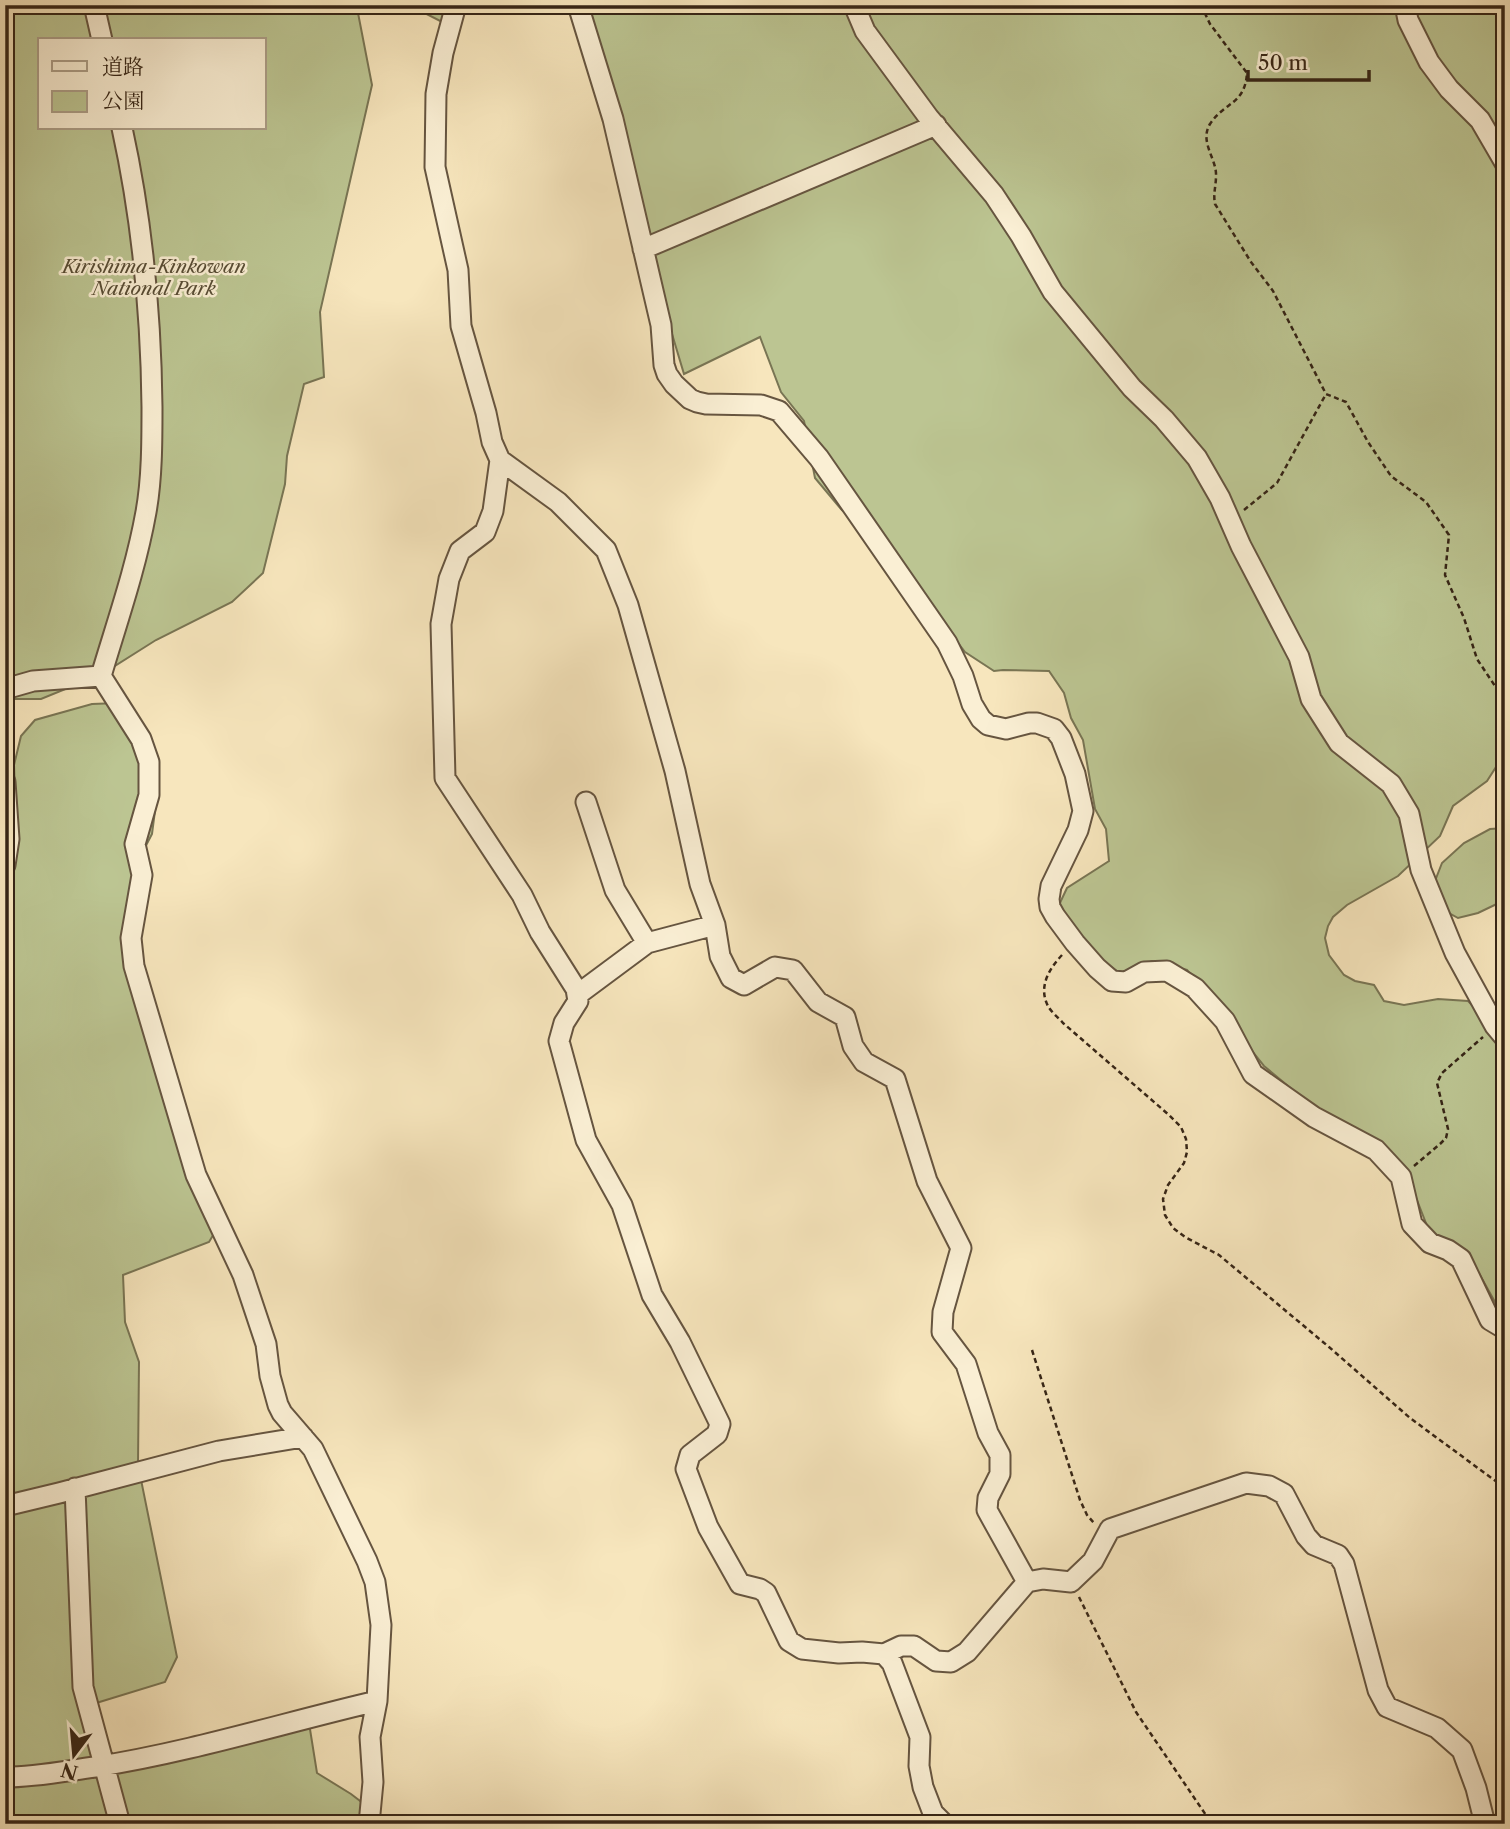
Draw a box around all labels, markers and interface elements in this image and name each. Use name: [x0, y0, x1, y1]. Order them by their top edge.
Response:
legend: [38, 38, 266, 130]
scale bar: [1248, 38, 1368, 82]
text: 50 m: [1258, 50, 1308, 75]
text: 道路: [102, 54, 144, 79]
text: 公園: [102, 88, 144, 113]
park label: Kirishima-Kinkowan National Park: [60, 255, 246, 300]
north arrow: [38, 1720, 108, 1790]
text: N: [58, 1758, 81, 1784]

